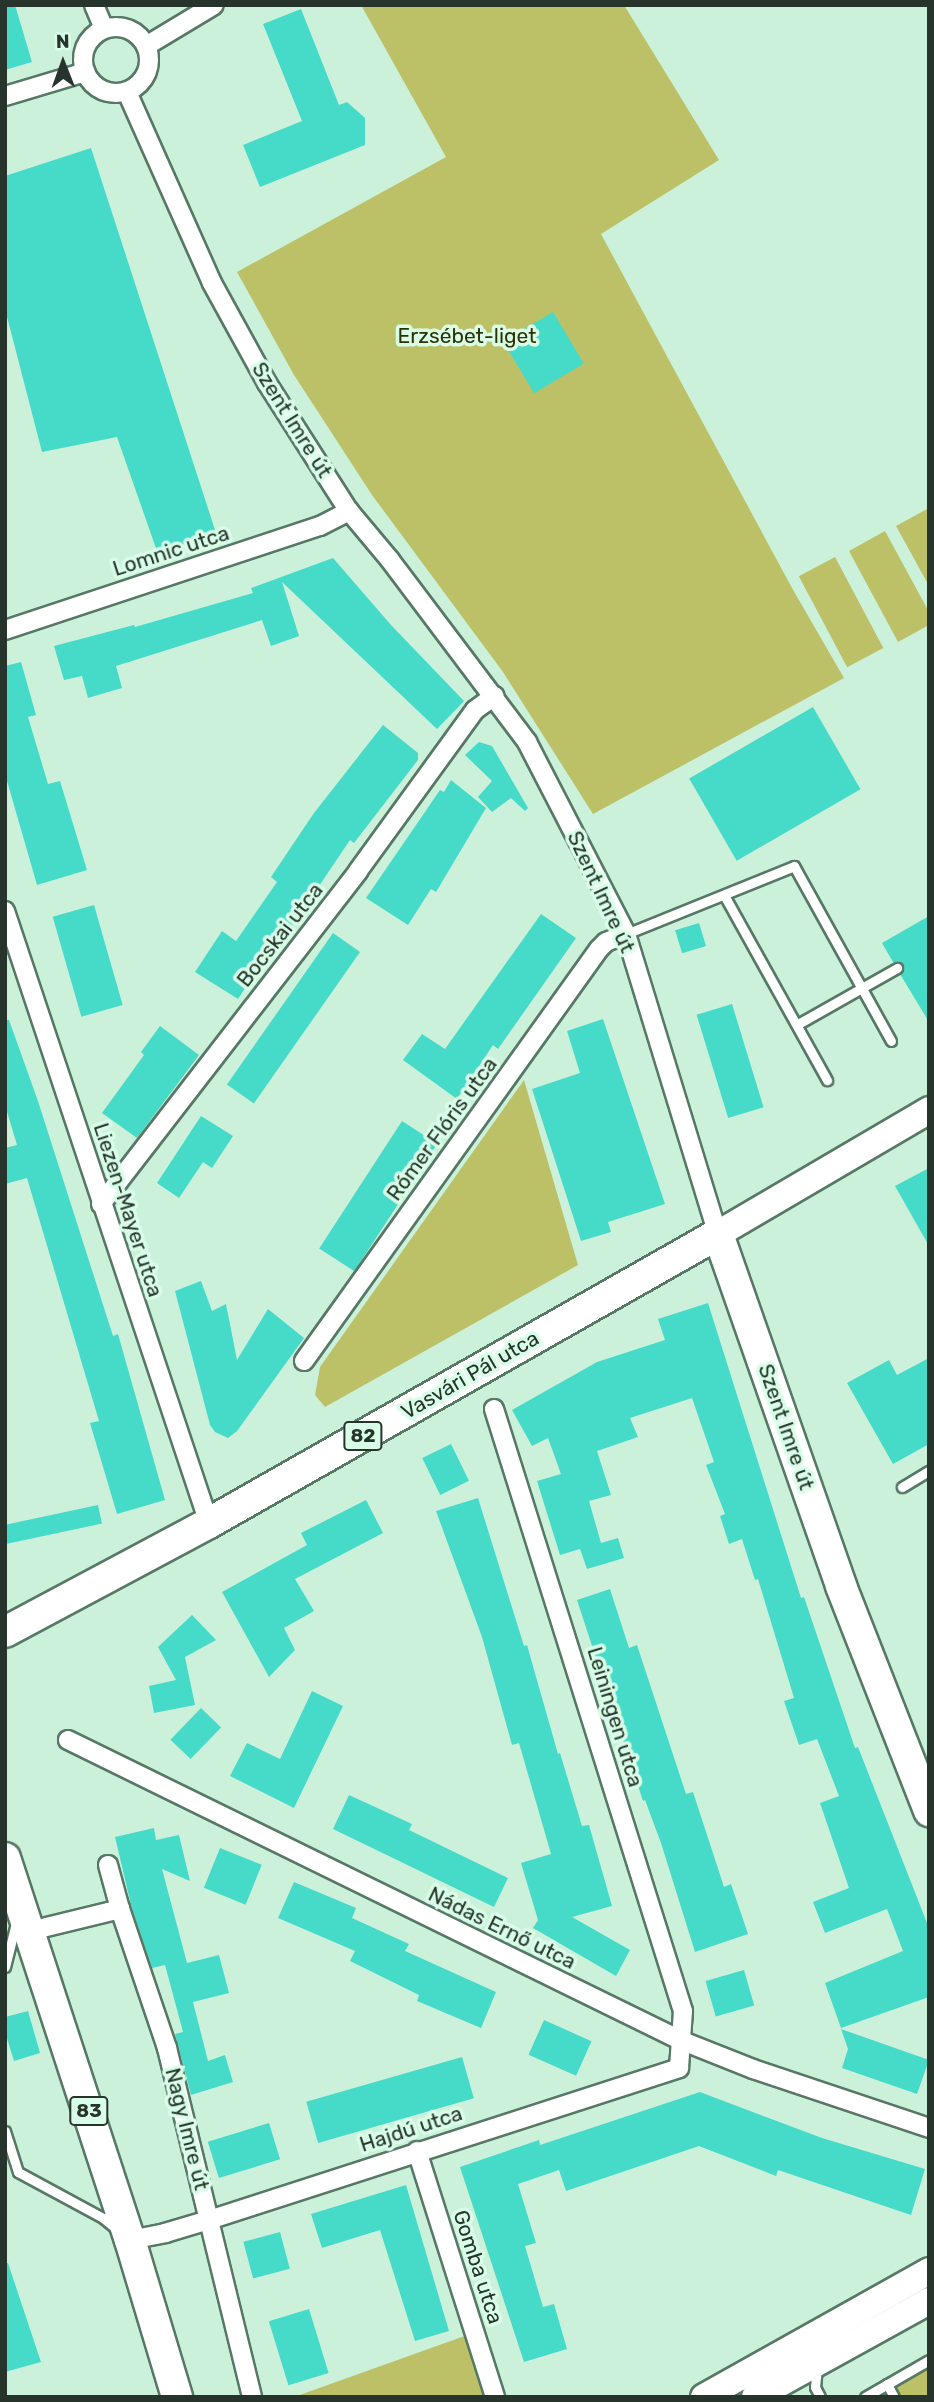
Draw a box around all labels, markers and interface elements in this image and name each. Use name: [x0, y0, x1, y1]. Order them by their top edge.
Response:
north arrow: [28, 28, 98, 98]
text: N: [56, 30, 70, 53]
park label: Erzsébet-liget: [398, 323, 536, 349]
street label: Szent Imre út: [247, 358, 337, 482]
street label: Lomnic utca: [110, 520, 232, 582]
street label: Szent Imre út: [562, 827, 640, 957]
street label: Bocskai utca: [232, 878, 328, 992]
street label: Rómer Flóris utca: [381, 1052, 503, 1206]
street label: Liezen-Mayer utca: [88, 1120, 168, 1300]
street label: Vasvári Pál utca: [397, 1325, 543, 1425]
street label: Szent Imre út: [753, 1361, 819, 1493]
road number: 82: [342, 1420, 384, 1452]
street label: Leiningen utca: [582, 1644, 648, 1790]
street label: Nádas Ernő utca: [424, 1881, 580, 1975]
street label: Nagy Imre út: [160, 2065, 214, 2193]
road number: 83: [68, 2096, 110, 2126]
street label: Hajdú utca: [356, 2101, 466, 2157]
street label: Gomba utca: [448, 2207, 508, 2327]

